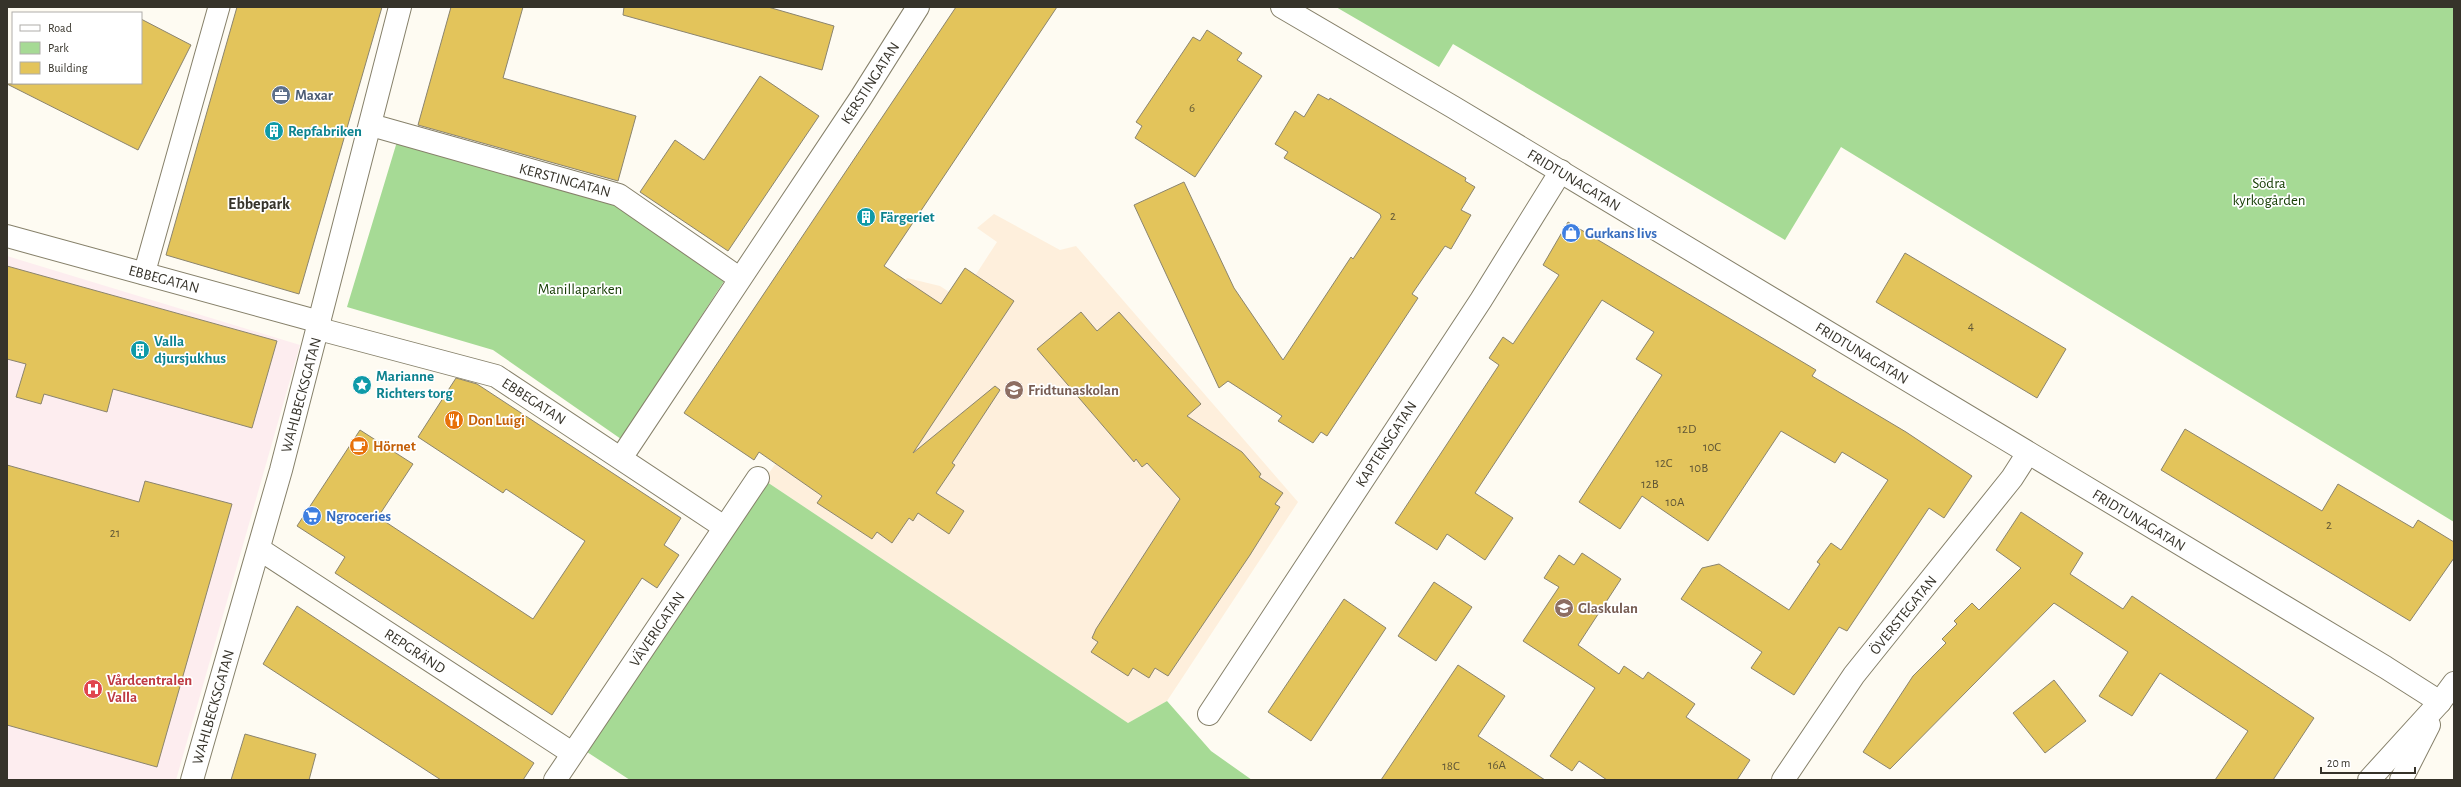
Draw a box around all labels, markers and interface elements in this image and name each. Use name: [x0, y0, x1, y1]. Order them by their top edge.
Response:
legend: [12, 12, 142, 84]
text: Road: [48, 22, 72, 34]
street label: KERSTINGATAN: [838, 40, 902, 127]
text: Park: [48, 42, 69, 54]
text: Building: [48, 62, 88, 74]
office icon: Maxar: [270, 84, 292, 106]
place label: Maxar: [295, 88, 334, 103]
house number: 6: [1189, 102, 1195, 115]
building icon: Repfabriken: [263, 120, 285, 142]
place label: Repfabriken: [288, 124, 362, 139]
street label: FRIDTUNAGATAN: [1525, 147, 1623, 214]
street label: KERSTINGATAN: [517, 161, 612, 200]
park label: Södra kyrkogården: [2232, 176, 2306, 208]
district label: Ebbepark: [228, 196, 290, 212]
building icon: Färgeriet: [855, 206, 877, 228]
place label: Färgeriet: [880, 210, 935, 225]
house number: 2: [1390, 210, 1396, 223]
shop icon: Gurkans livs: [1560, 222, 1582, 244]
place label: Gurkans livs: [1585, 226, 1657, 241]
street label: EBBEGATAN: [127, 263, 201, 296]
park label: Manillaparken: [538, 282, 622, 297]
street label: FRIDTUNAGATAN: [1813, 320, 1911, 387]
house number: 4: [1968, 320, 1974, 333]
place label: Valla djursjukhus: [154, 334, 226, 366]
street label: WAHLBECKSGATAN: [279, 336, 324, 454]
building icon: Valla djursjukhus: [129, 339, 151, 361]
place label: Marianne Richters torg: [376, 369, 453, 401]
place icon: Marianne Richters torg: [351, 374, 373, 396]
street label: EBBEGATAN: [499, 375, 568, 427]
school or university icon: Fridtunaskolan: [1003, 379, 1025, 401]
place label: Fridtunaskolan: [1028, 383, 1119, 398]
street label: KAPTENSGATAN: [1353, 399, 1420, 490]
restaurant icon: Don Luigi: [443, 409, 465, 431]
place label: Don Luigi: [468, 413, 525, 428]
house number: 12D: [1678, 423, 1696, 436]
cafe icon: Hörnet: [348, 435, 370, 457]
place label: Hörnet: [373, 439, 416, 454]
house number: 10C: [1703, 441, 1721, 454]
house number: 12C: [1655, 457, 1673, 470]
house number: 10B: [1690, 462, 1708, 475]
house number: 12B: [1641, 478, 1659, 491]
street label: FRIDTUNAGATAN: [2090, 487, 2188, 554]
house number: 10A: [1666, 496, 1685, 509]
supermarket icon: Ngroceries: [301, 505, 323, 527]
place label: Ngroceries: [326, 509, 391, 524]
house number: 2: [2326, 519, 2332, 532]
house number: 21: [110, 527, 120, 540]
street label: ÖVERSTEGATAN: [1866, 572, 1940, 658]
street label: VÄVERIGATAN: [626, 589, 688, 669]
school or university icon: Glaskulan: [1553, 597, 1575, 619]
place label: Glaskulan: [1578, 601, 1638, 616]
street label: REPGRÄND: [382, 625, 449, 677]
street label: WAHLBECKSGATAN: [190, 648, 237, 766]
place label: Vårdcentralen Valla: [107, 673, 192, 705]
hospital icon: Vårdcentralen Valla: [82, 678, 104, 700]
scale bar: [2321, 749, 2415, 775]
text: 20 m: [2327, 757, 2350, 769]
house number: 16A: [1488, 759, 1507, 772]
house number: 18C: [1442, 760, 1460, 773]

